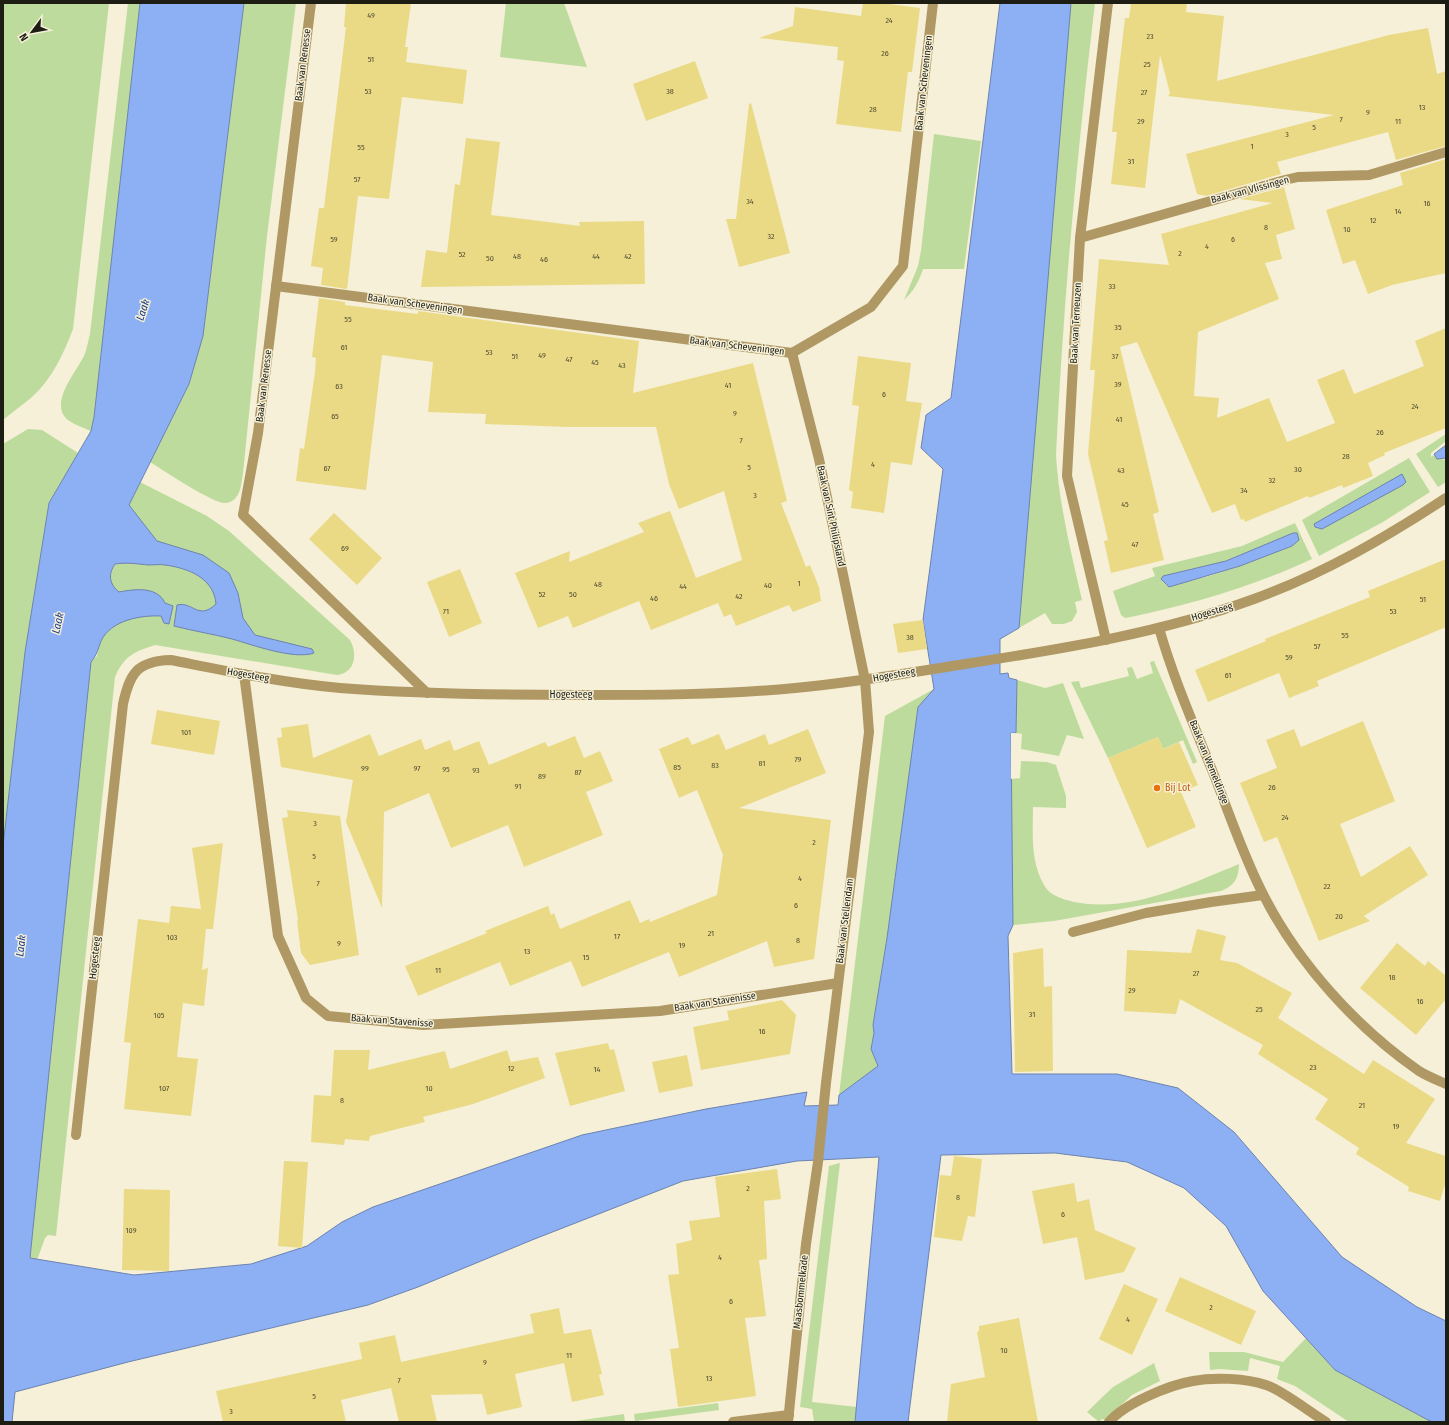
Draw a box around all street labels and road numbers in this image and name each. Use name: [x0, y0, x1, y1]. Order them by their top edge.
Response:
street label: Baak van Renesse: [293, 28, 313, 102]
street label: Baak van Scheveningen: [913, 35, 935, 131]
street label: Baak van Vlissingen: [1210, 174, 1290, 206]
street label: Baak van Terneuzen: [1068, 282, 1084, 364]
street label: Baak van Scheveningen: [367, 291, 463, 317]
street label: Baak van Scheveningen: [689, 334, 785, 358]
street label: Baak van Renesse: [254, 349, 274, 423]
street label: Baak van Sint Philipsland: [814, 464, 848, 568]
street label: Hogesteeg: [1190, 600, 1234, 624]
street label: Hogesteeg: [226, 665, 270, 685]
street label: Hogesteeg: [872, 665, 916, 685]
street label: Hogesteeg: [550, 689, 593, 701]
street label: Baak van Wemeldinge: [1187, 718, 1231, 806]
street label: Baak van Stellendam: [834, 878, 856, 964]
street label: Hogesteeg: [87, 936, 103, 980]
street label: Baak van Stavenisse: [673, 990, 757, 1014]
street label: Baak van Stavenisse: [350, 1012, 434, 1030]
street label: Maasbommelkade: [791, 1254, 811, 1330]

